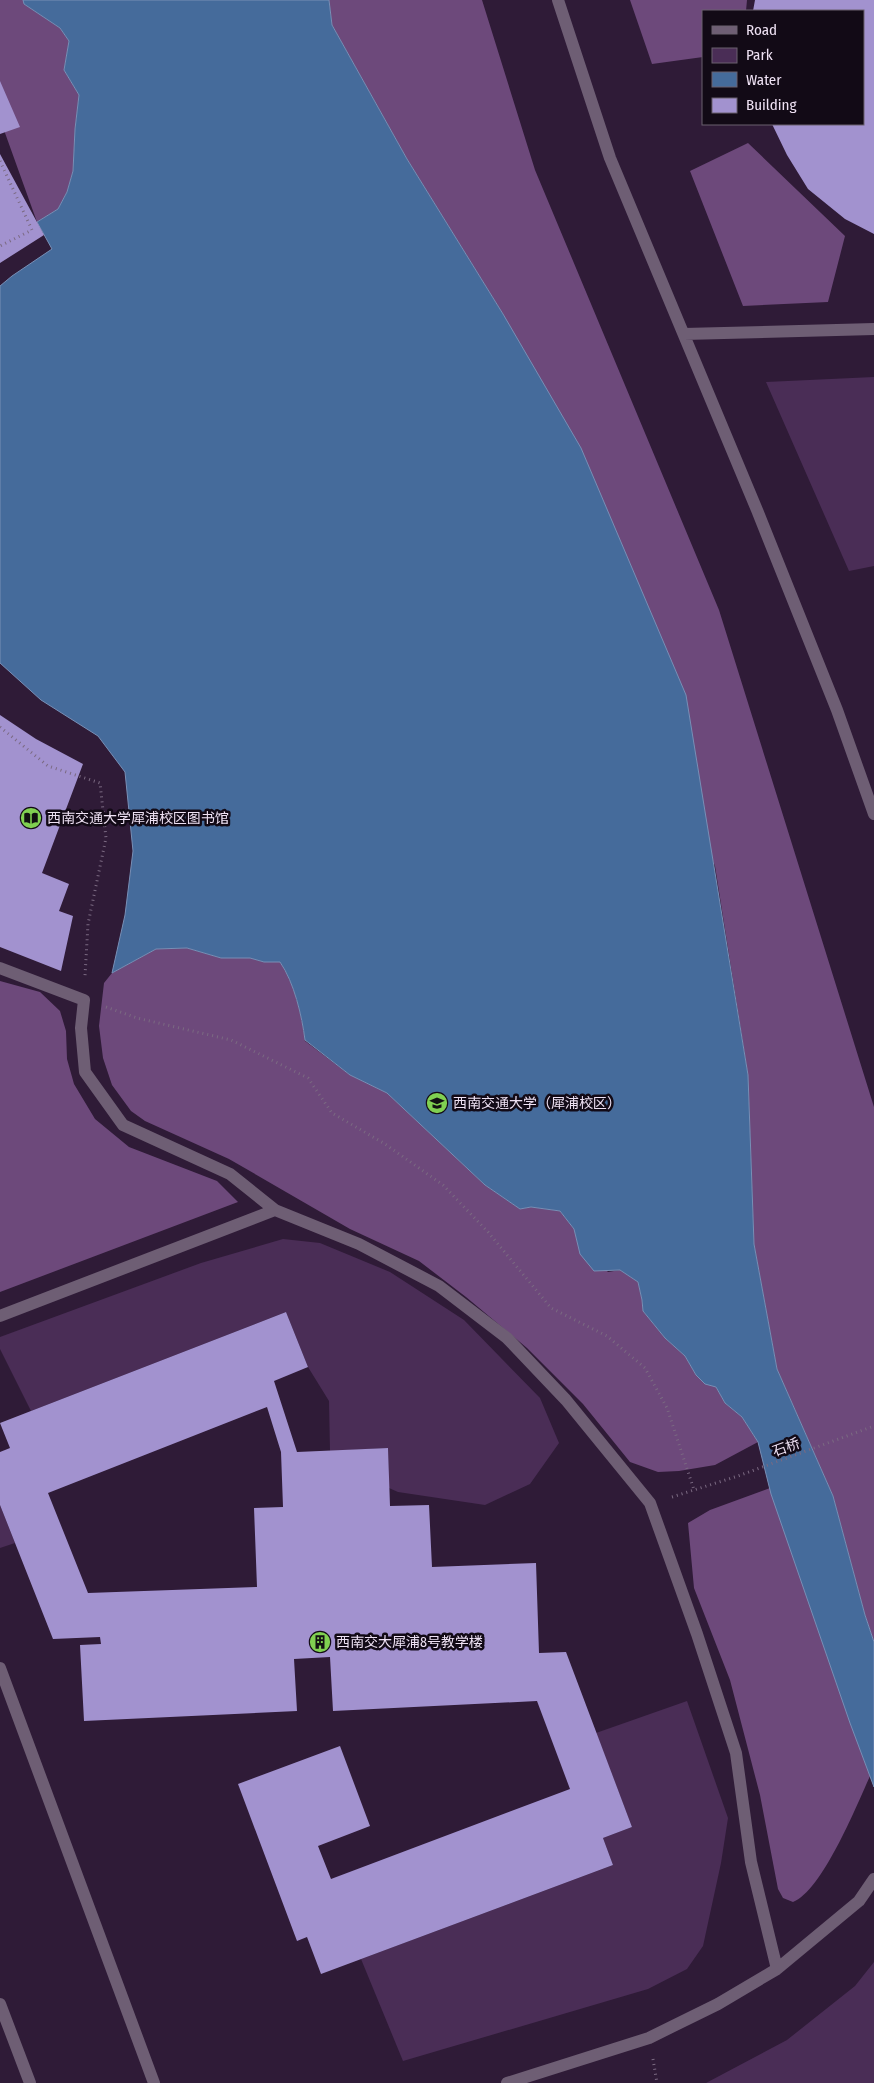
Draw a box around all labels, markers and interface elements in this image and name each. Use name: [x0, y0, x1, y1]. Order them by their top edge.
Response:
legend: [702, 10, 864, 125]
text: Road: [746, 21, 777, 39]
text: Park: [746, 46, 773, 64]
text: Water: [746, 71, 782, 89]
text: Building: [746, 96, 797, 114]
library icon: 西南交通大学犀浦校区图书馆: [19, 806, 43, 830]
place label: 西南交通大学犀浦校区图书馆: [47, 810, 229, 827]
school or university icon: 西南交通大学（犀浦校区）: [425, 1091, 449, 1115]
place label: 西南交通大学（犀浦校区）: [453, 1095, 621, 1112]
street label: 石桥: [770, 1435, 802, 1460]
building icon: 西南交大犀浦8号教学楼: [308, 1630, 332, 1654]
place label: 西南交大犀浦8号教学楼: [336, 1634, 483, 1651]

